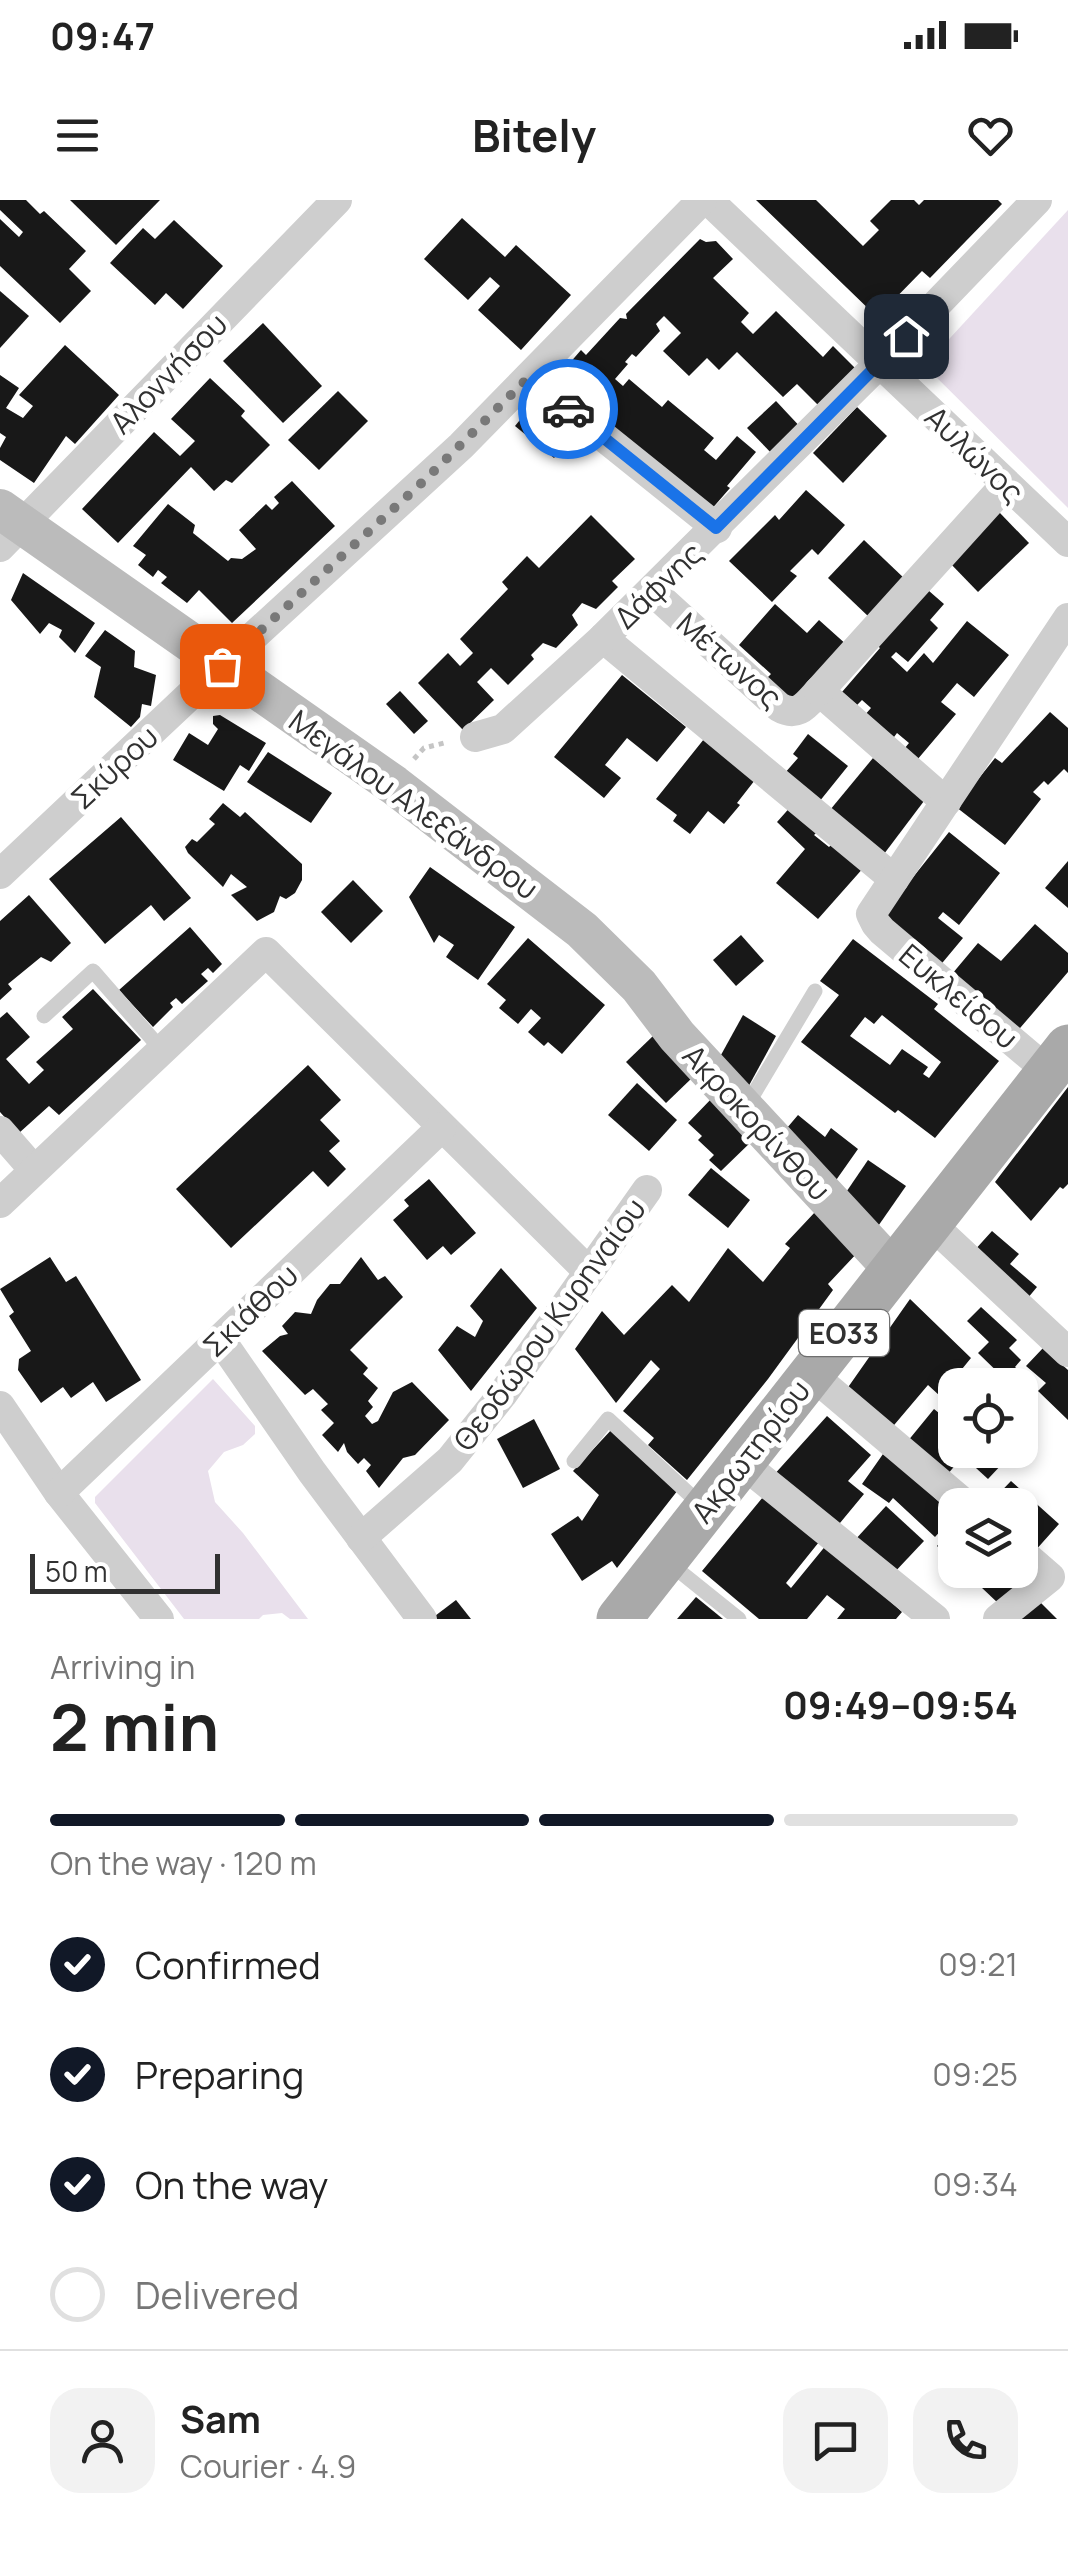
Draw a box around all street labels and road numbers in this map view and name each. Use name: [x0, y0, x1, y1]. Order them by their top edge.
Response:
street label: Αλοννήσου: [100, 304, 236, 442]
street label: Αυλώνος: [916, 397, 1034, 511]
street label: Δάφνης: [605, 533, 711, 637]
street label: Μέτωνος: [669, 603, 791, 717]
street label: Μεγάλου Αλεξάνδρου: [281, 700, 547, 908]
street label: Σκύρου: [62, 716, 166, 818]
street label: Ευκλείδου: [891, 934, 1027, 1058]
street label: Ακροκορίνθου: [674, 1035, 840, 1209]
street label: Θεοδώρου Κυρηναίου: [443, 1190, 655, 1458]
street label: Σκιάθου: [194, 1254, 306, 1366]
road number: ΕΟ33: [799, 1310, 889, 1356]
street label: Ακρωτηρίου: [681, 1371, 819, 1531]

